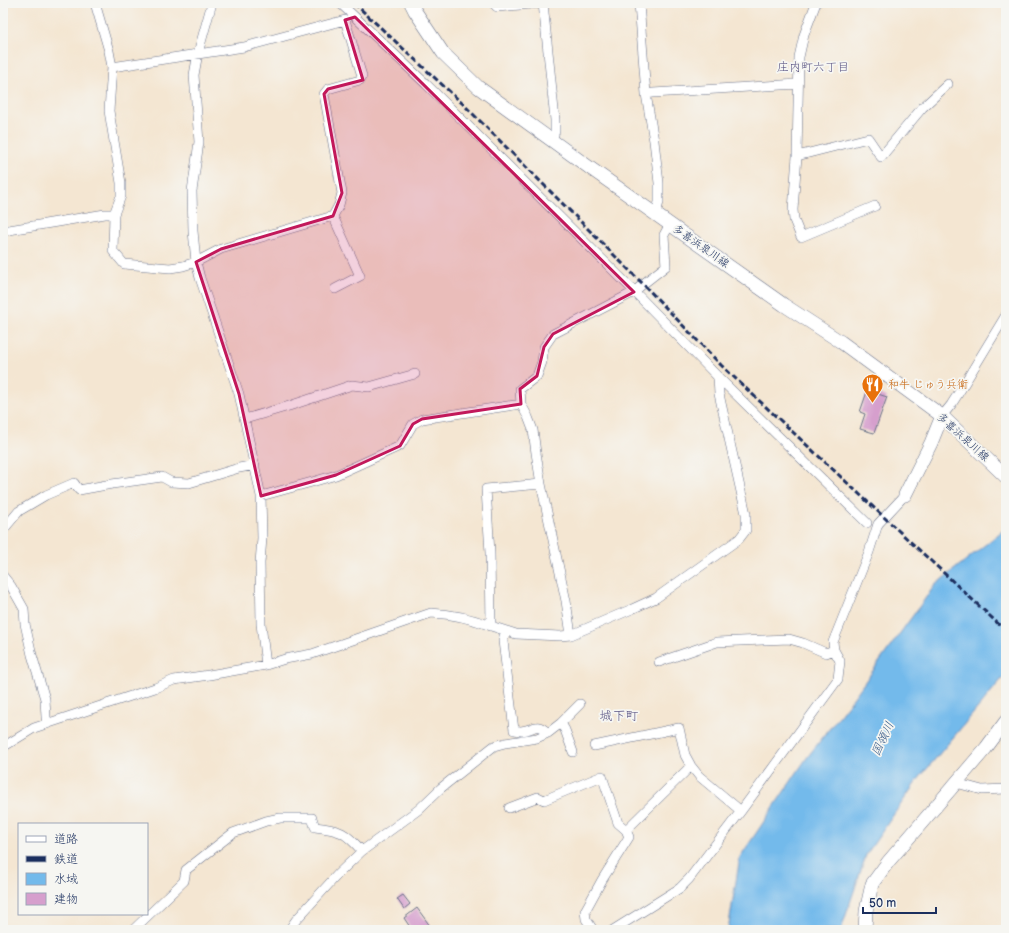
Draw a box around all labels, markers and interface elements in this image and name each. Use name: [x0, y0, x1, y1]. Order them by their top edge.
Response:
district label: 庄内町六丁目: [777, 60, 849, 75]
street label: 多喜浜泉川線: [670, 222, 732, 270]
restaurant icon: 和牛 じゅう兵衛: [860, 371, 886, 404]
place label: 和牛 じゅう兵衛: [888, 378, 968, 391]
street label: 多喜浜泉川線: [934, 410, 992, 464]
district label: 城下町: [599, 708, 639, 724]
water label: 国領川: [869, 720, 897, 758]
legend: [18, 823, 148, 915]
text: 道路: [54, 832, 78, 847]
text: 鉄道: [54, 852, 78, 867]
text: 水域: [54, 872, 78, 887]
scale bar: [863, 889, 936, 915]
text: 建物: [54, 892, 78, 907]
text: 50 m: [869, 896, 896, 911]

